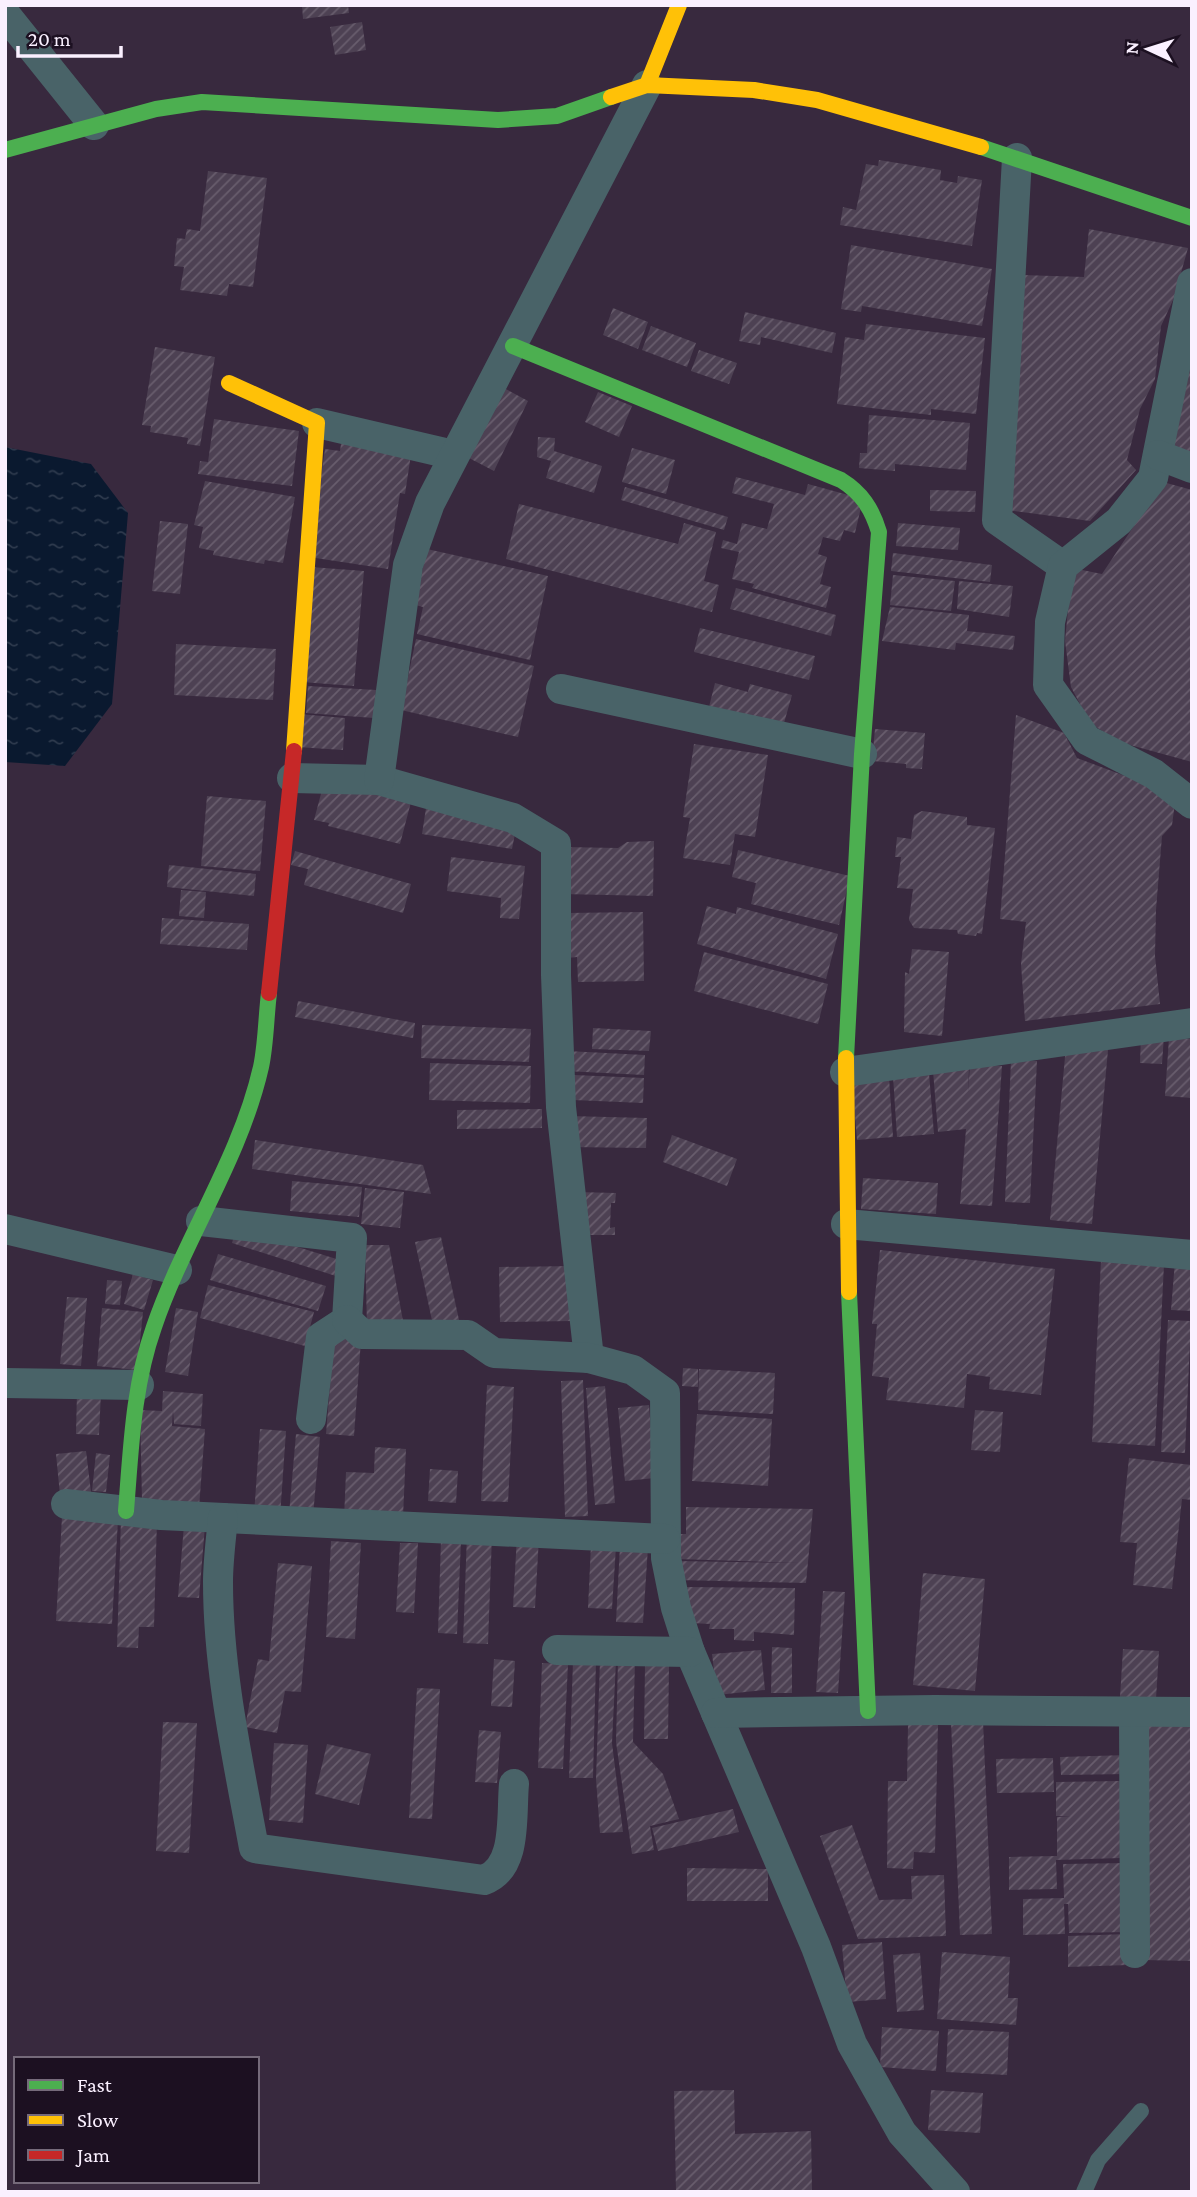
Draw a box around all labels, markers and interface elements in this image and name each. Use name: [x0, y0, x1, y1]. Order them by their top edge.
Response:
scale bar: [18, 14, 121, 58]
north arrow: [1113, 14, 1183, 84]
text: 20 m: [28, 27, 71, 51]
text: N: [1121, 41, 1142, 55]
legend: [14, 2057, 259, 2183]
text: Fast: [77, 2073, 113, 2097]
text: Slow: [77, 2108, 119, 2132]
text: Jam: [75, 2143, 110, 2167]

